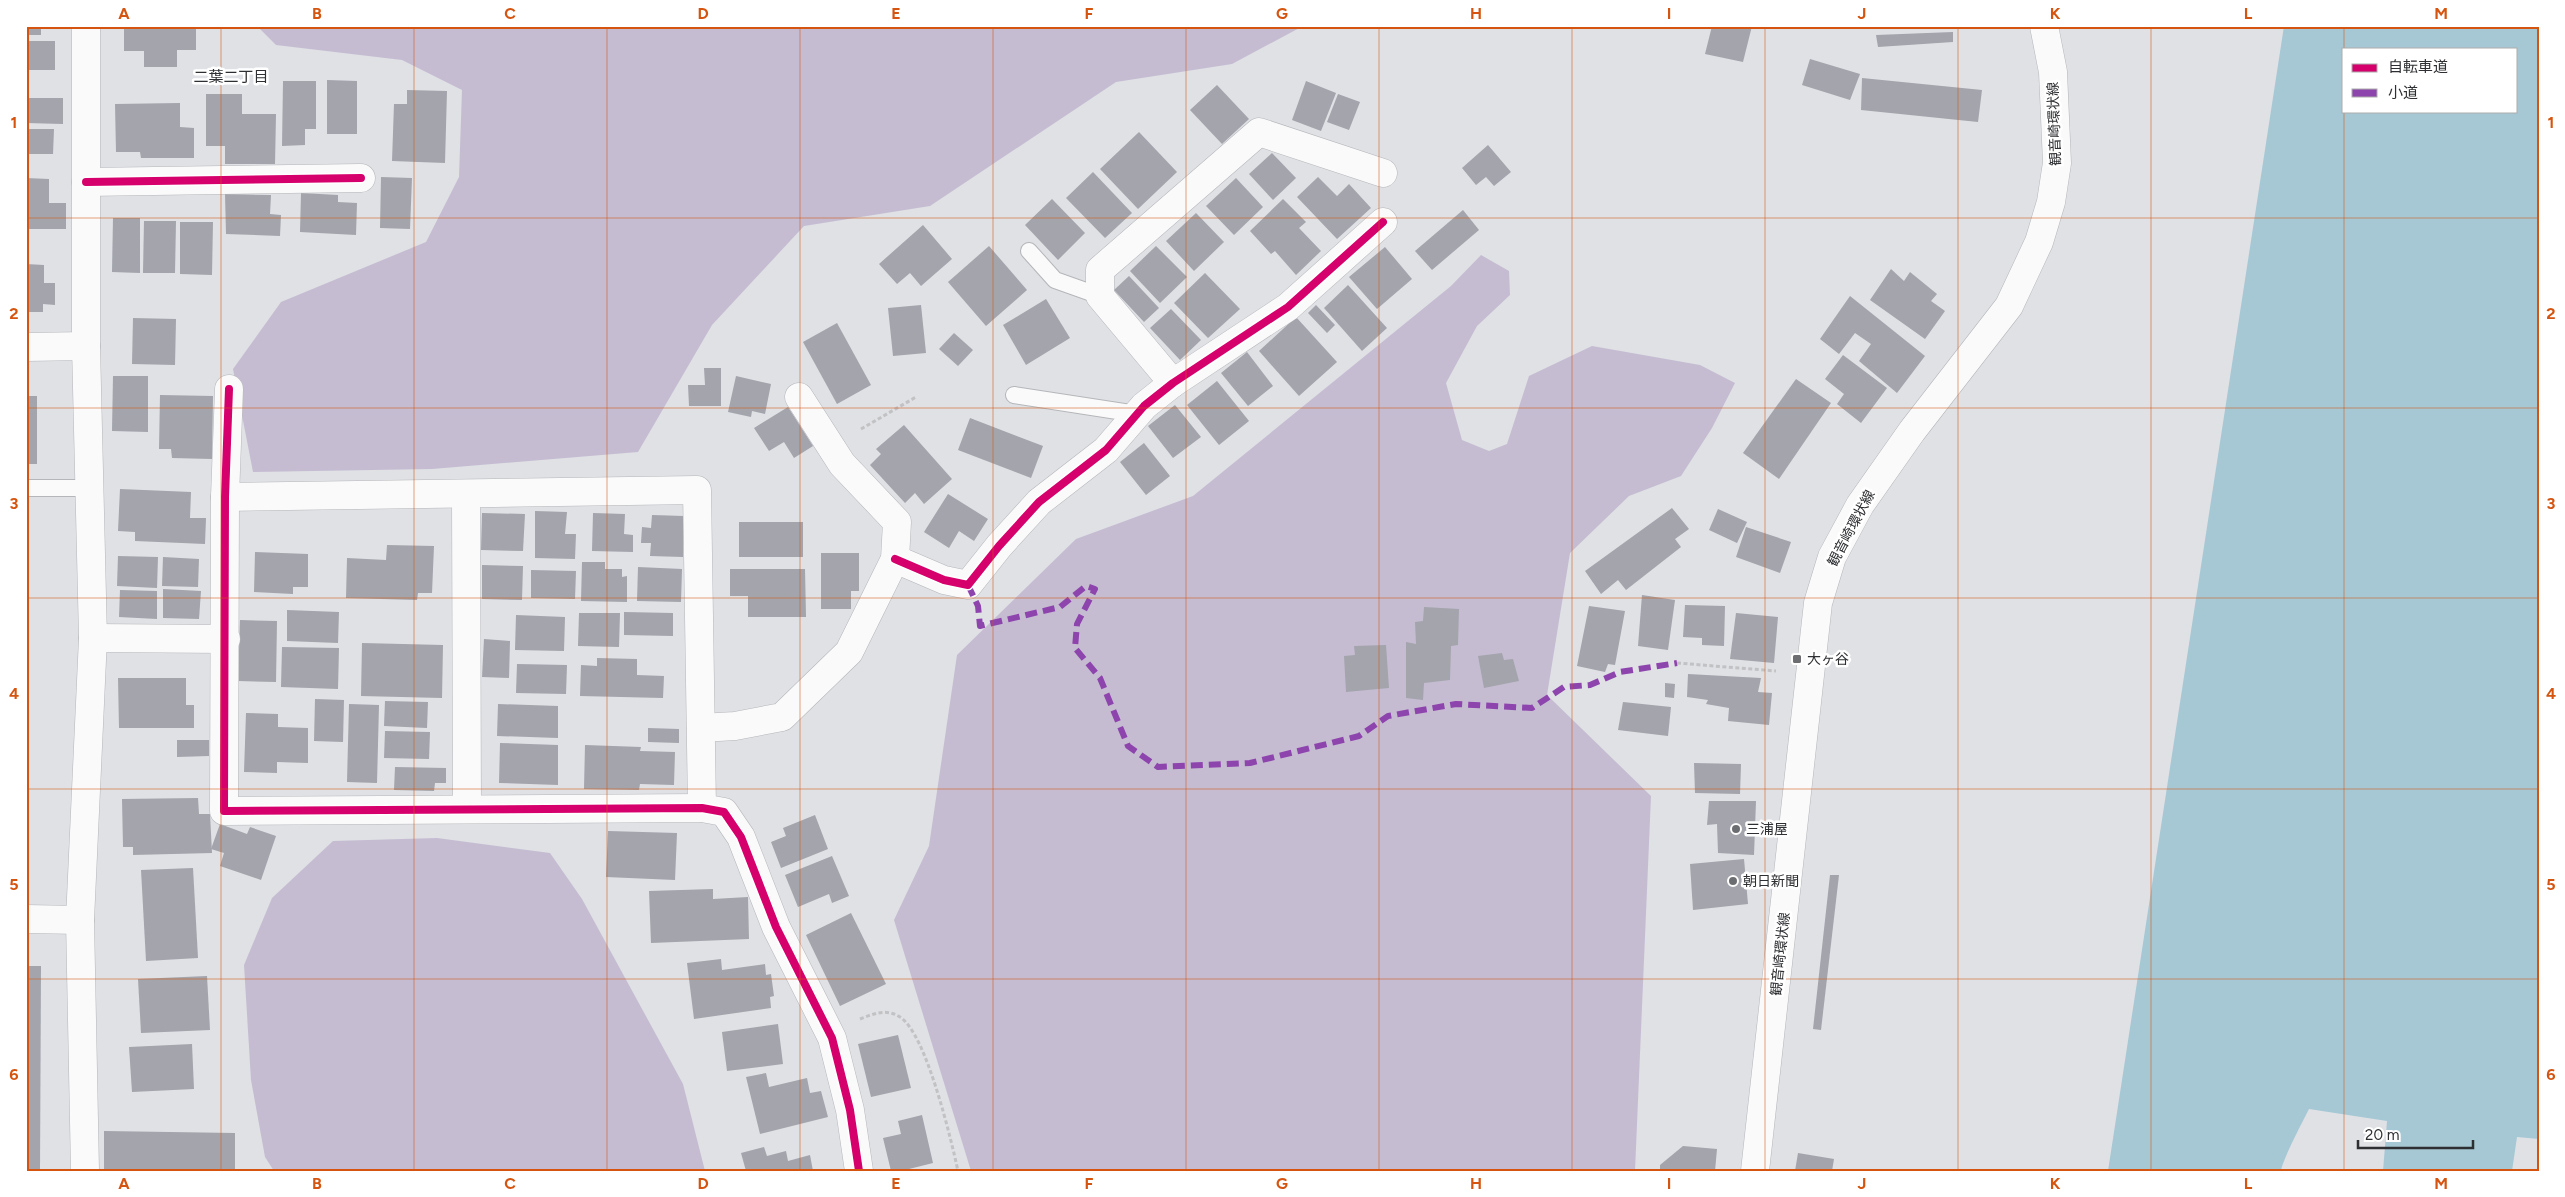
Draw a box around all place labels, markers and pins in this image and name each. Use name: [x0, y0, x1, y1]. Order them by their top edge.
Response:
place label: 大ヶ谷: [1807, 651, 1849, 668]
marker: 大ヶ谷: [1791, 653, 1803, 665]
place label: 三浦屋: [1746, 821, 1788, 838]
marker: 三浦屋: [1730, 823, 1742, 835]
place label: 朝日新聞: [1743, 873, 1799, 890]
marker: 朝日新聞: [1727, 875, 1739, 887]

